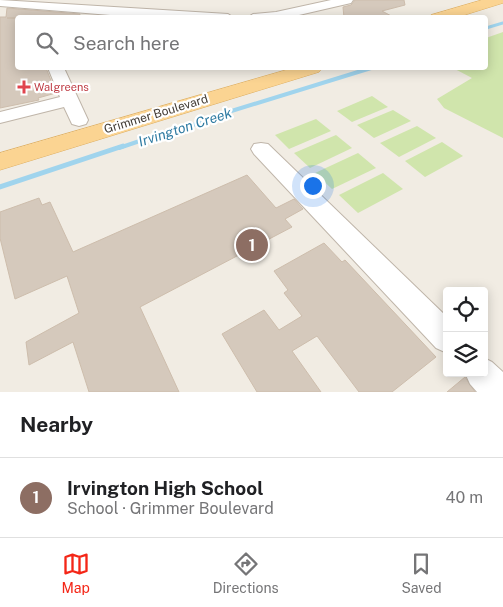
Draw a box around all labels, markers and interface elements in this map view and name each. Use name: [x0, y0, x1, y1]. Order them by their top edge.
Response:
search box: [15, 15, 488, 70]
icon: search: [33, 29, 61, 57]
text: Search here: [73, 32, 180, 54]
marker: Walgreens: [18, 81, 30, 93]
place label: Walgreens: [34, 81, 89, 93]
street label: Grimmer Boulevard: [102, 92, 210, 136]
water label: Irvington Creek: [136, 104, 234, 150]
your location: [300, 173, 326, 199]
pin: 1: [236, 226, 268, 264]
map controls: [443, 287, 488, 377]
button: locate: [443, 287, 488, 332]
button: layers: [443, 332, 488, 377]
text: Nearby: [20, 412, 93, 437]
text: Irvington High School: [67, 477, 263, 499]
text: 1: [33, 488, 39, 507]
text: 40 m: [445, 488, 483, 507]
text: School · Grimmer Boulevard: [67, 499, 274, 518]
tab: Map: [61, 550, 90, 596]
tab: Directions: [213, 550, 279, 596]
tab: Saved: [401, 550, 442, 596]

